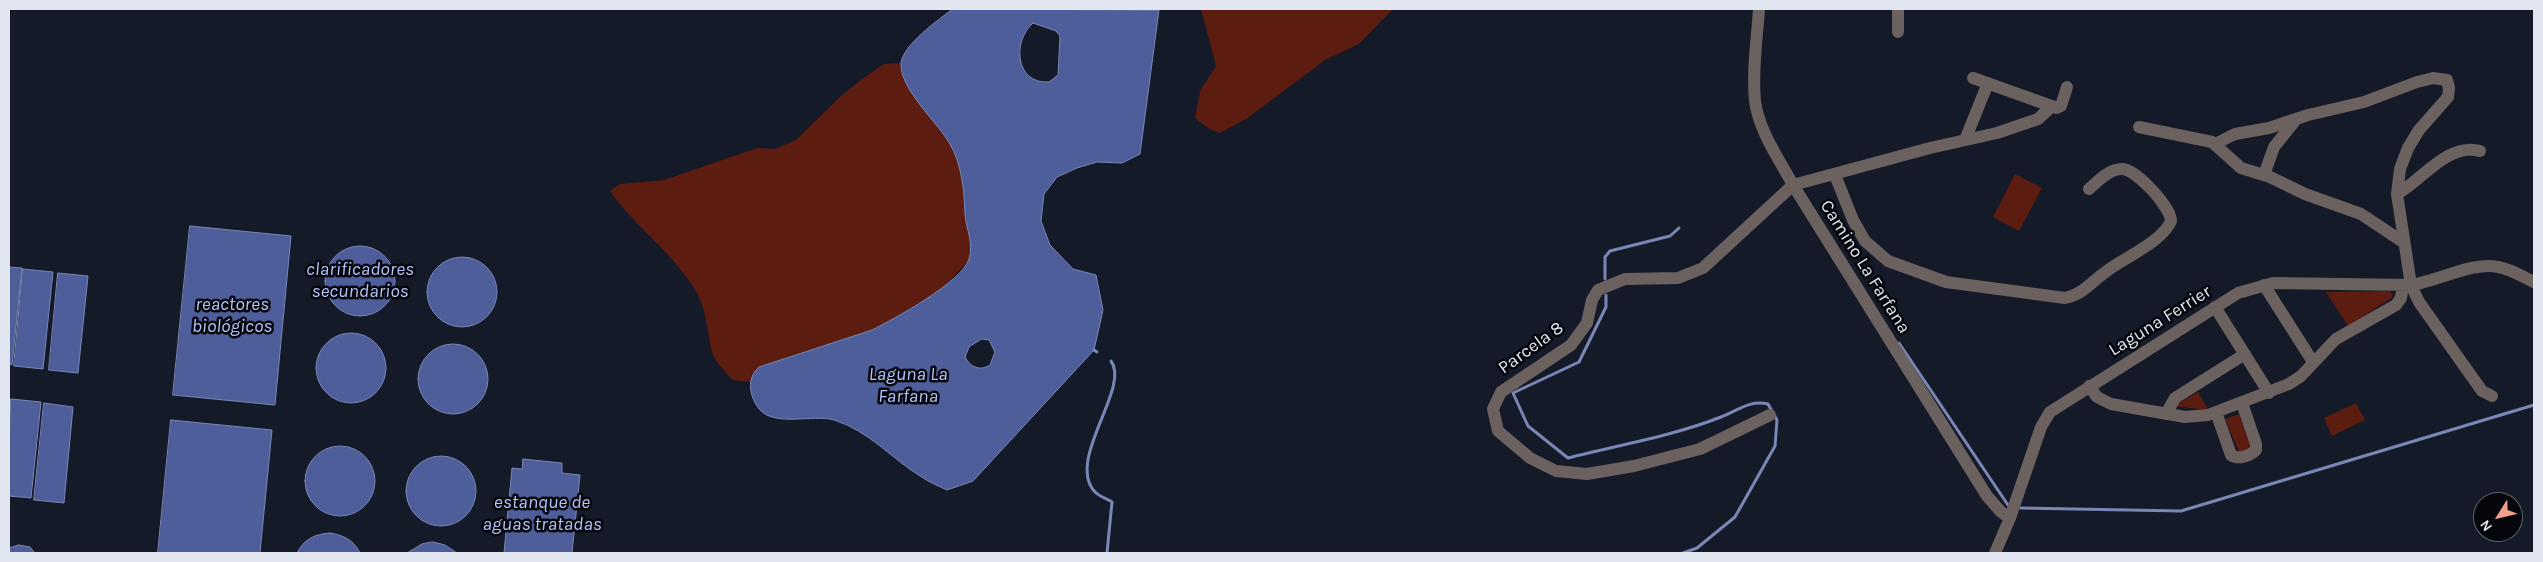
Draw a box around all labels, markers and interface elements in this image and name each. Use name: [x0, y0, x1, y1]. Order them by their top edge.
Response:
street label: Camino La Farfana: [1815, 196, 1915, 338]
water label: clarificadores secundarios: [306, 259, 414, 303]
street label: Laguna Ferrier: [2105, 281, 2215, 361]
water label: reactores biológicos: [192, 294, 272, 338]
street label: Parcela 8: [1494, 317, 1568, 379]
water label: Laguna La Farfana: [868, 364, 948, 408]
water label: estanque de aguas tratadas: [482, 492, 602, 536]
north arrow: [2473, 492, 2523, 542]
text: N: [2476, 516, 2496, 535]

